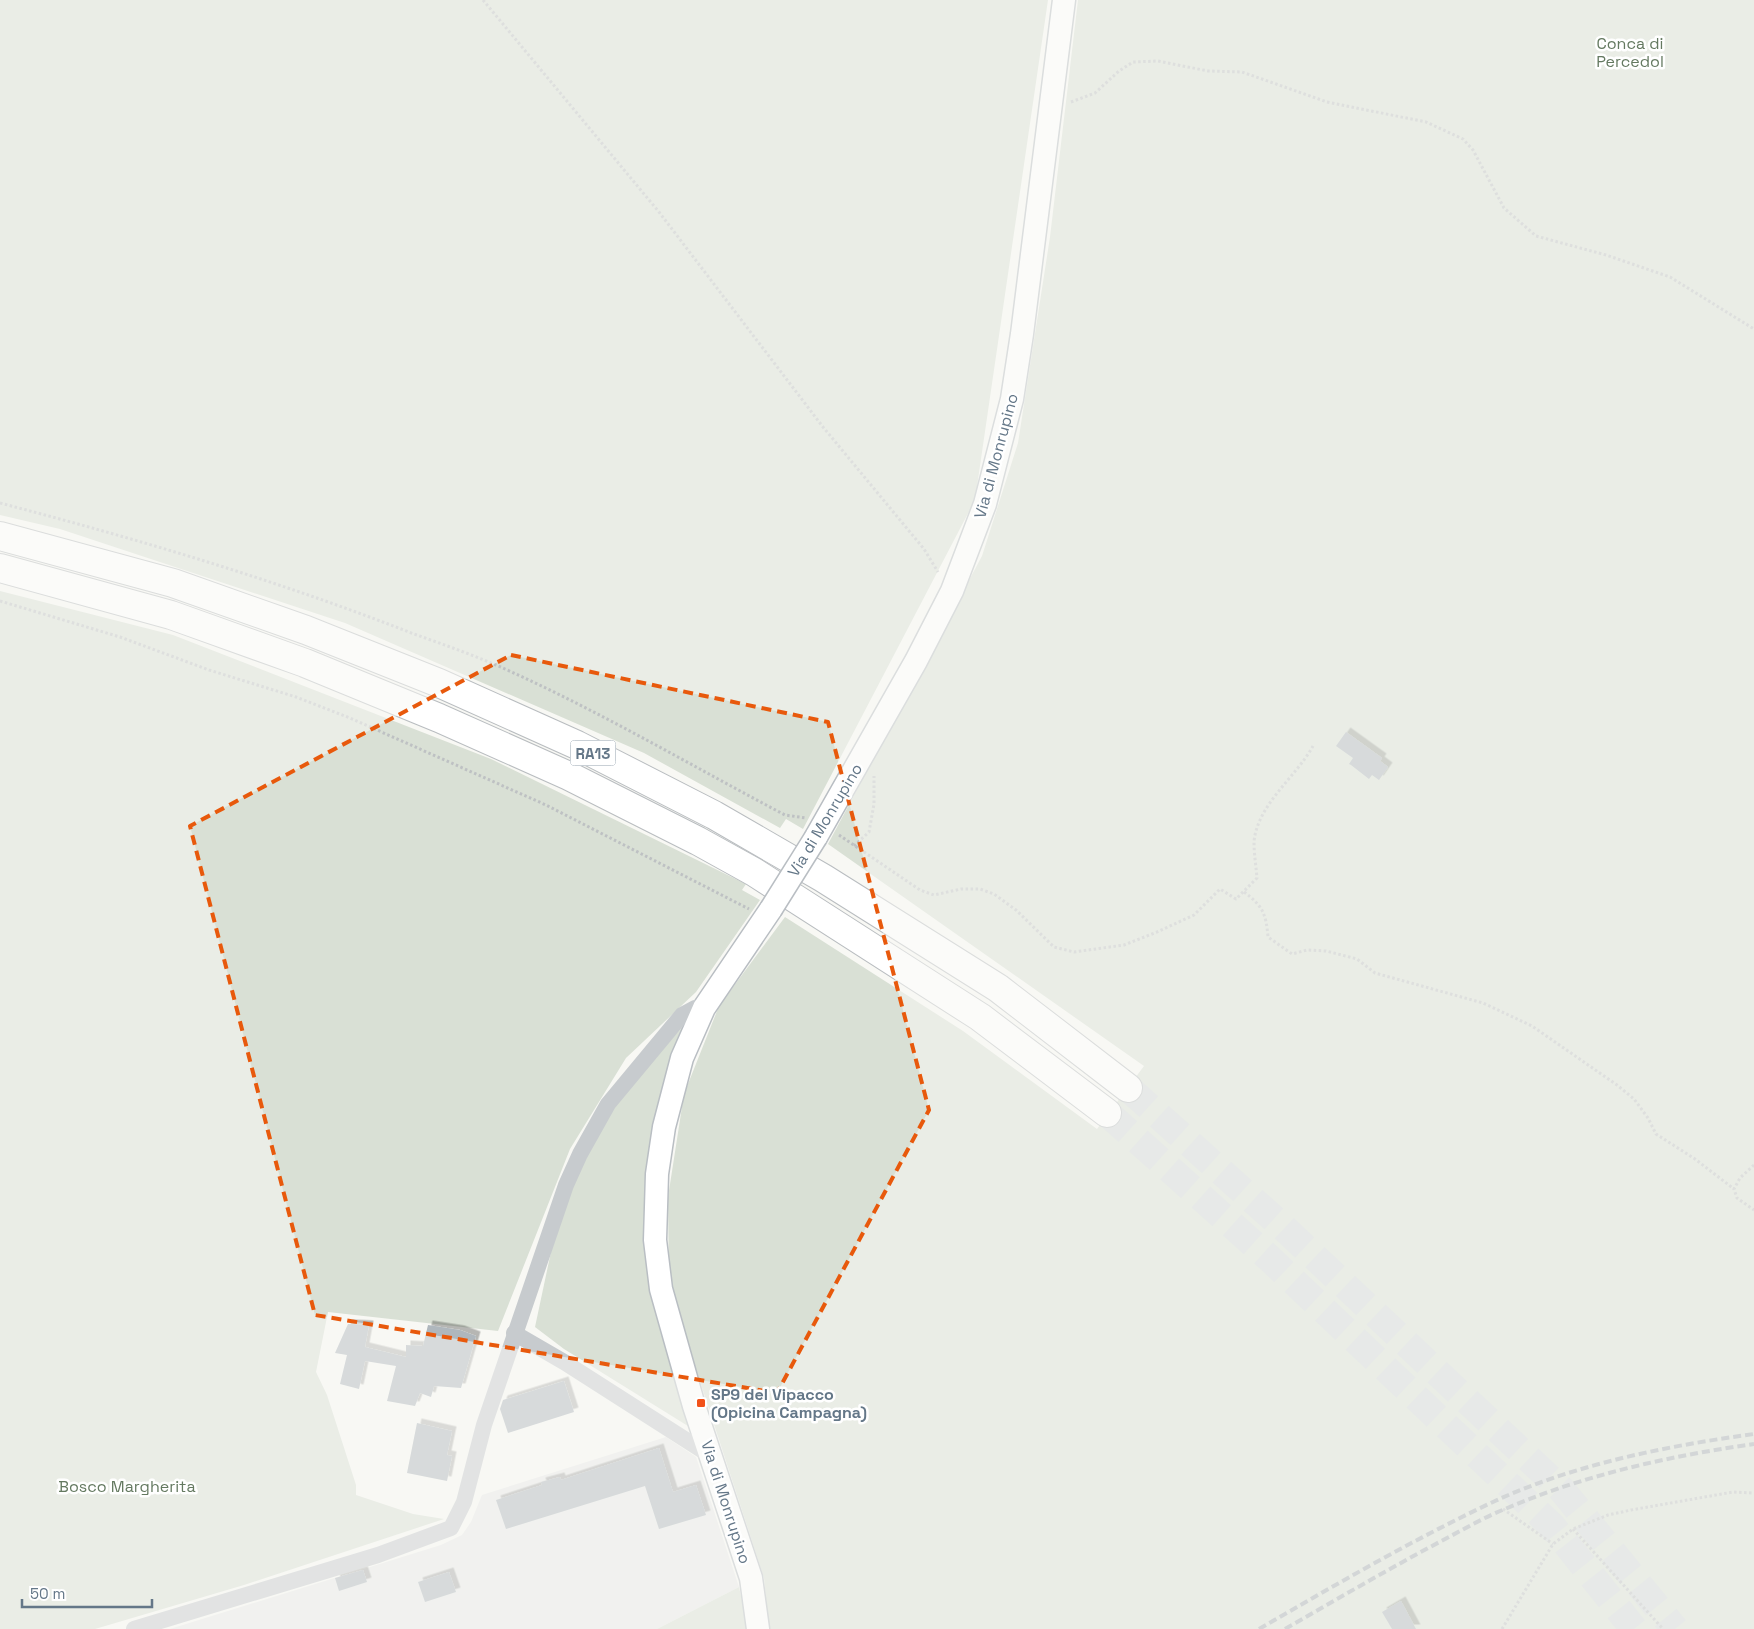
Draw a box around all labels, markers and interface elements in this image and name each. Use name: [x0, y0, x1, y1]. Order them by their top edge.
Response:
park label: Conca di Percedol: [1596, 33, 1664, 72]
street label: Via di Monrupino: [969, 391, 1023, 521]
road number: RA13: [570, 740, 616, 766]
street label: Via di Monrupino: [783, 759, 867, 881]
place label: SP9 del Vipacco (Opicina Campagna): [711, 1384, 867, 1423]
marker: SP9 del Vipacco (Opicina Campagna): [695, 1397, 707, 1409]
street label: Via di Monrupino: [696, 1438, 756, 1566]
park label: Bosco Margherita: [58, 1476, 196, 1497]
scale bar: [22, 1576, 152, 1608]
text: 50 m: [30, 1584, 65, 1603]

